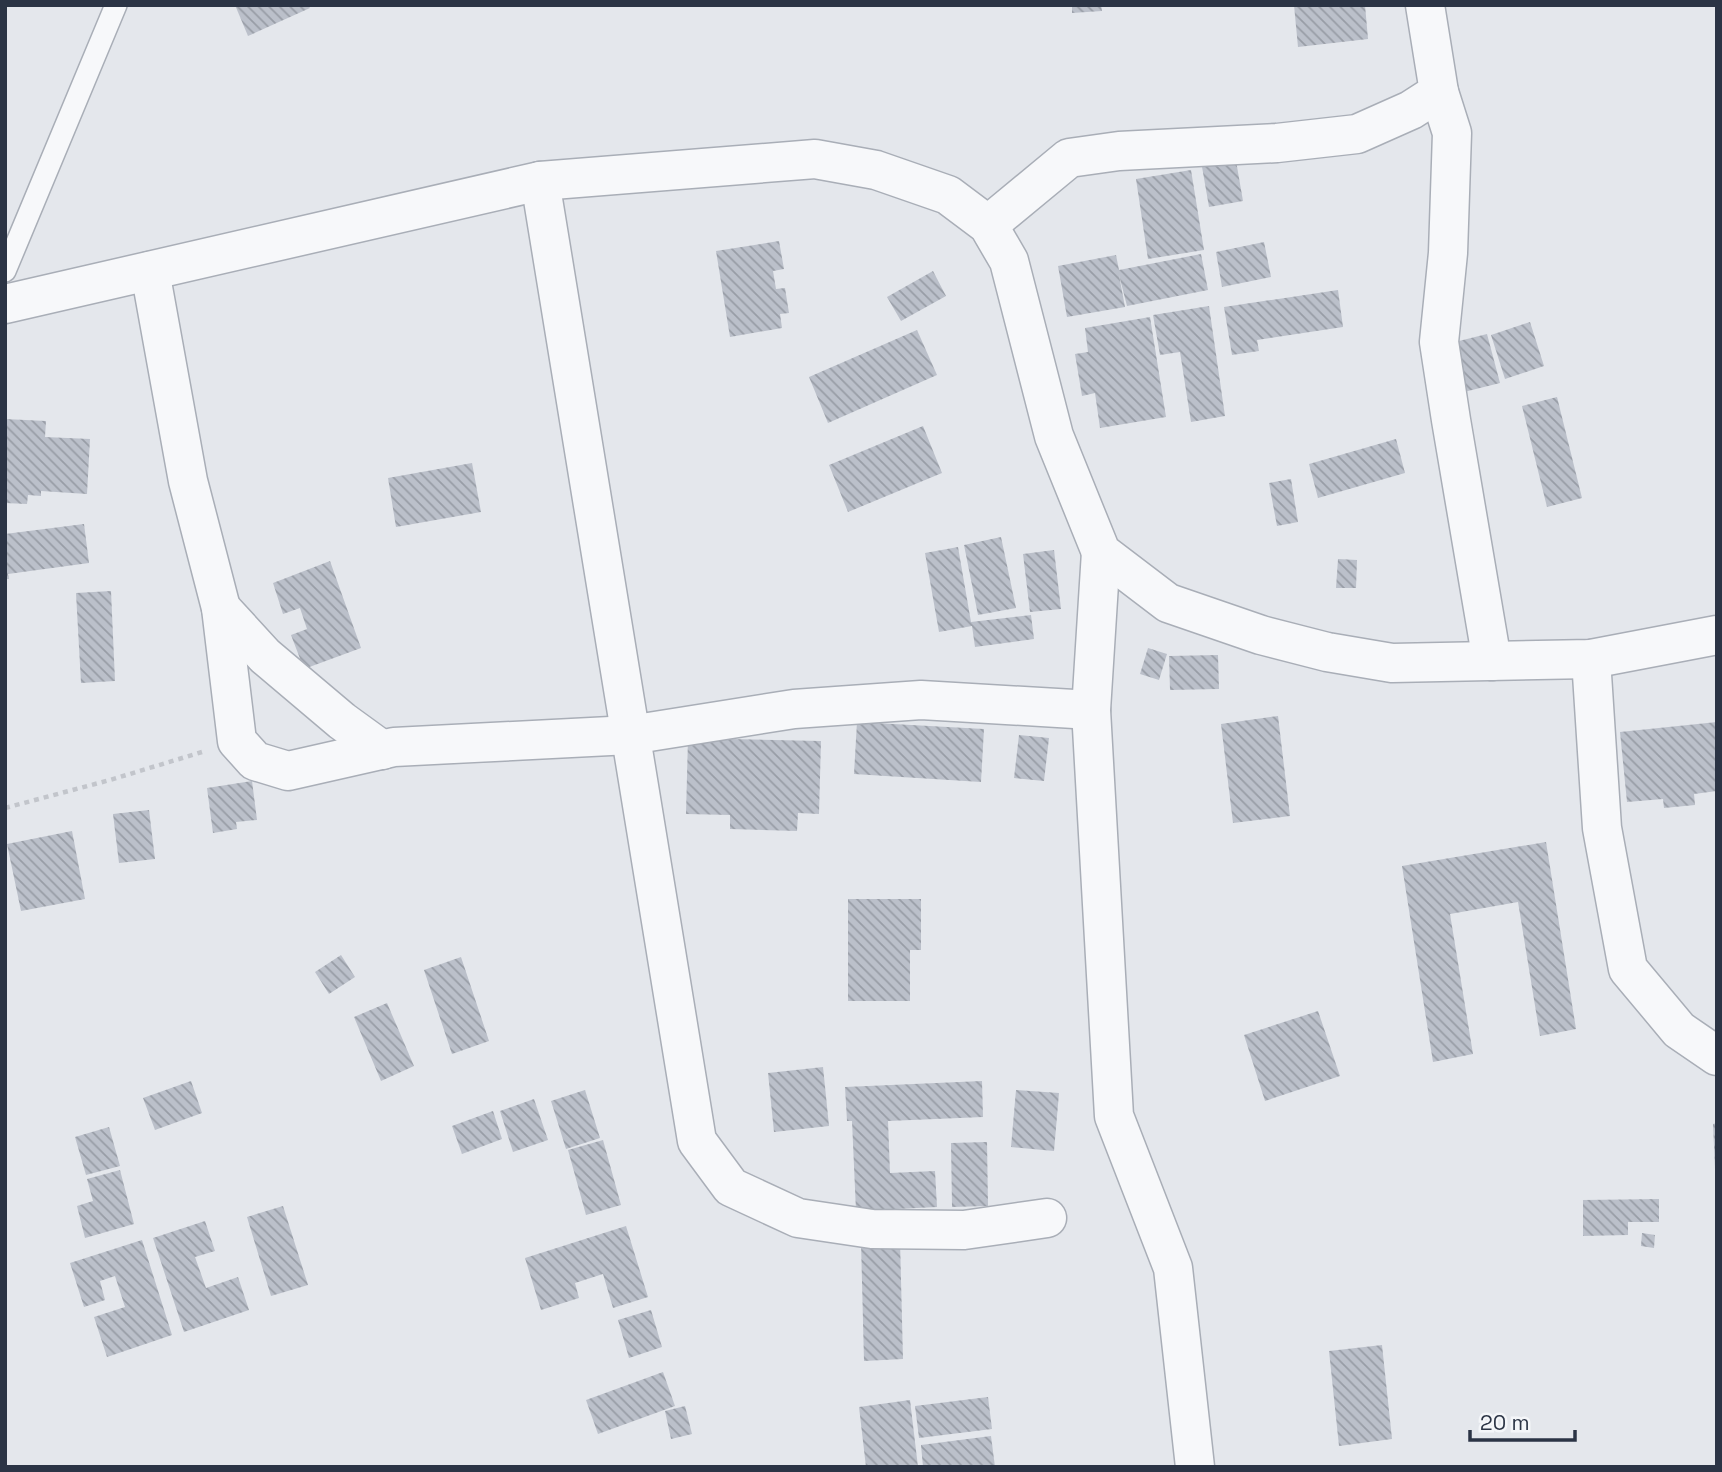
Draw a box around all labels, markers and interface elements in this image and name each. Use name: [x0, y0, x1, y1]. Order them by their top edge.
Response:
scale bar: [1470, 1398, 1575, 1442]
text: 20 m: [1480, 1409, 1530, 1436]

